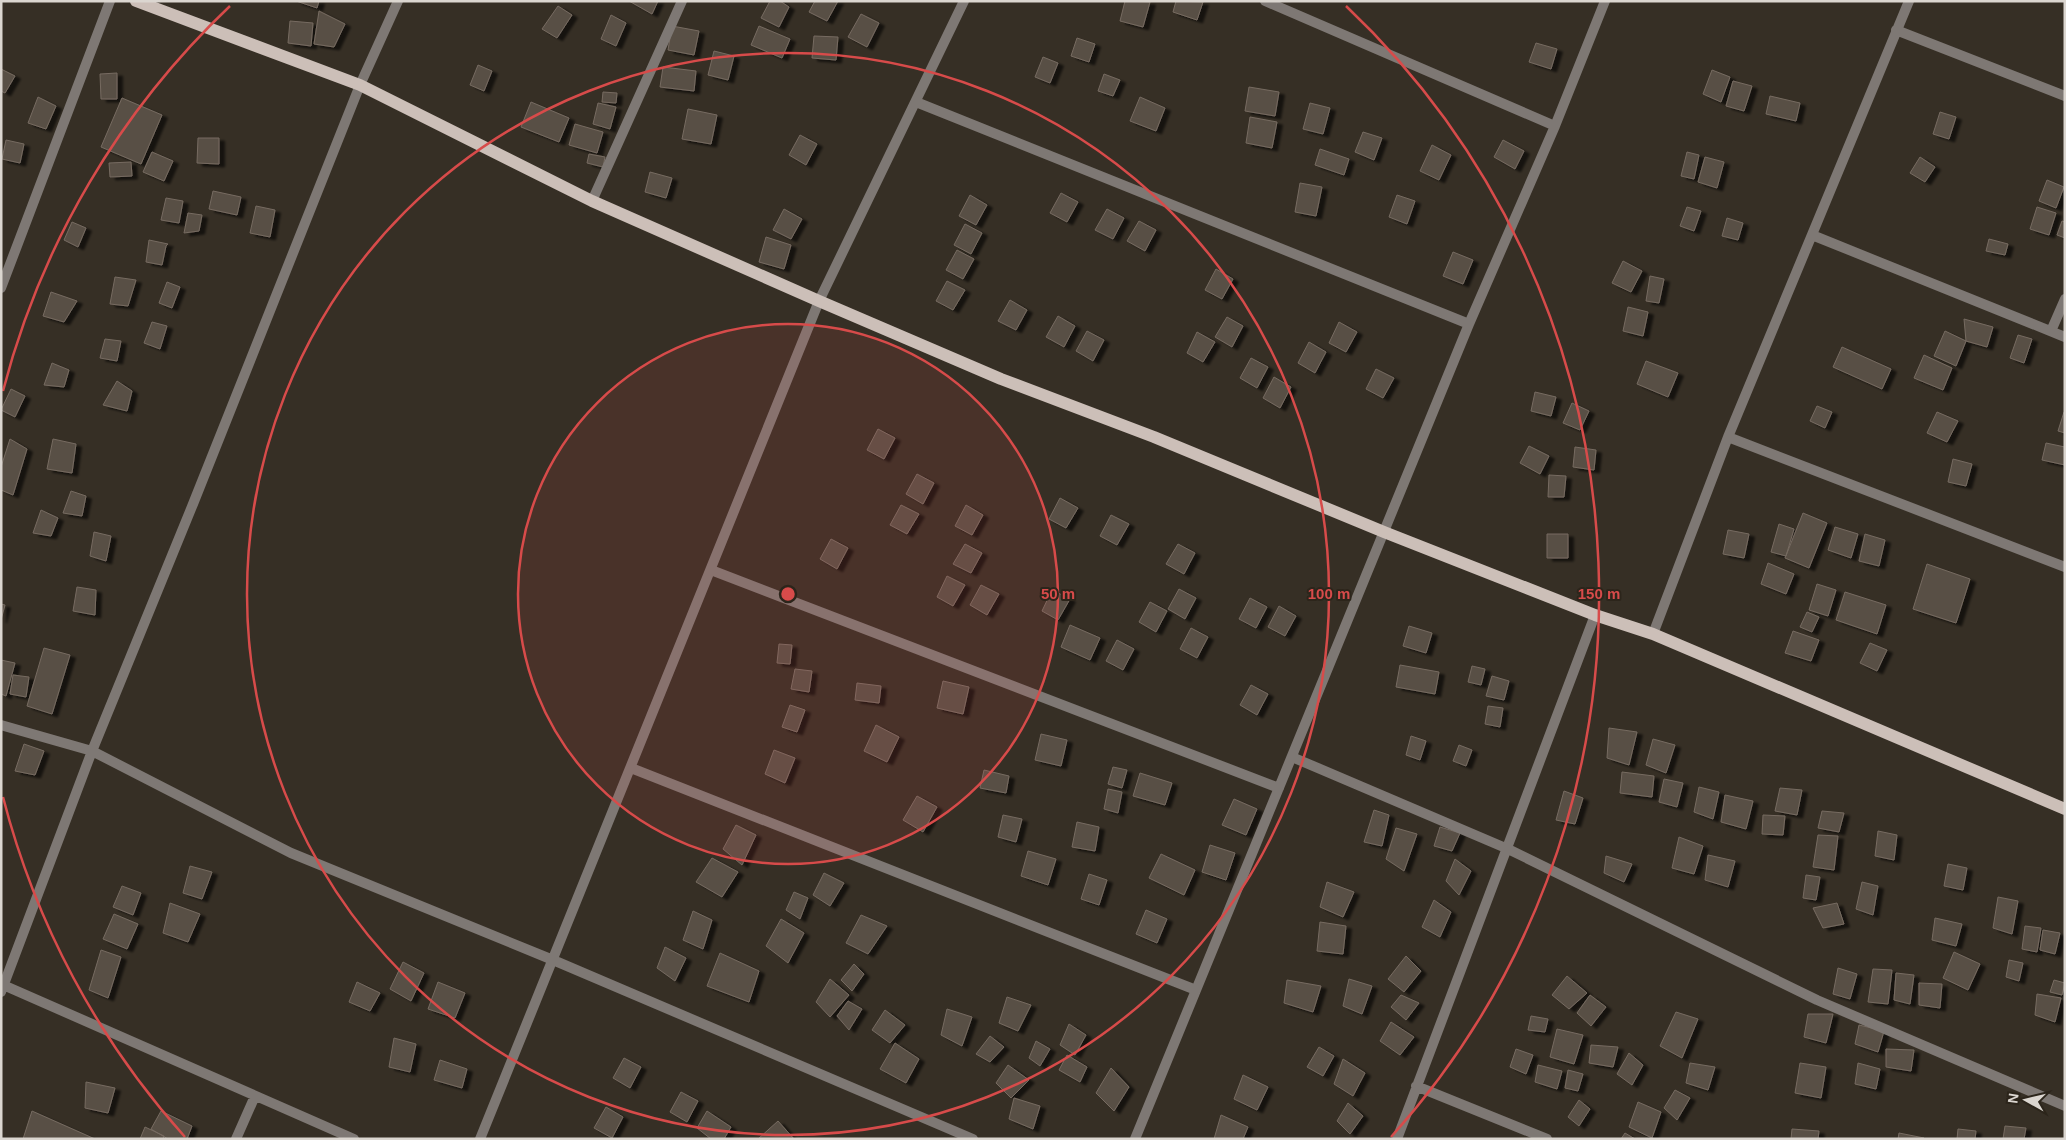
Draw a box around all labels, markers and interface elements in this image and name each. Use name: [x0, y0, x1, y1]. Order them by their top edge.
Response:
centre of rings: [779, 585, 797, 603]
text: 50 m: [1041, 585, 1075, 602]
text: 100 m: [1308, 585, 1350, 602]
text: 150 m: [1578, 585, 1620, 602]
north arrow: [2001, 1075, 2051, 1125]
text: N: [2004, 1092, 2022, 1104]

